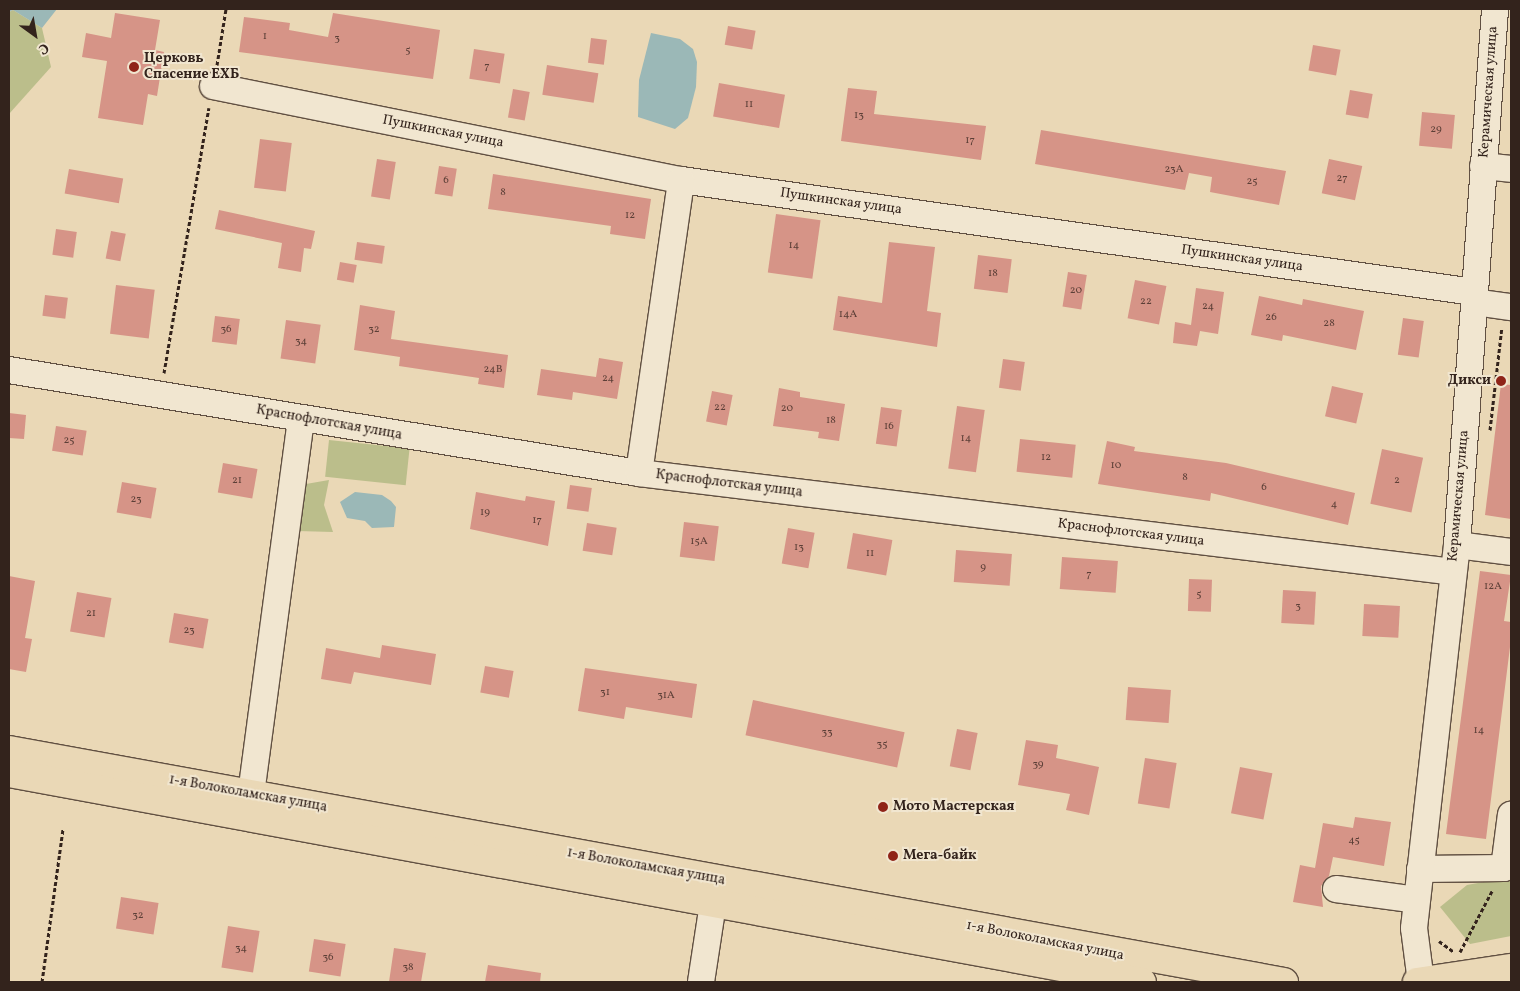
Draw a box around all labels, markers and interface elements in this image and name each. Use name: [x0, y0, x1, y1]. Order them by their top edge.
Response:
north arrow: [10, 10, 60, 60]
street label: Керамическая улица: [1476, 25, 1502, 159]
house number: 1: [263, 30, 267, 44]
house number: 3: [334, 32, 340, 46]
text: С: [34, 38, 52, 59]
house number: 5: [405, 44, 411, 58]
place label: Церковь Спасение ЕХБ: [144, 51, 239, 84]
house number: 7: [484, 60, 490, 74]
marker: Церковь Спасение ЕХБ: [128, 61, 140, 73]
house number: 11: [745, 98, 753, 112]
house number: 13: [854, 109, 864, 123]
street label: Пушкинская улица: [381, 112, 505, 152]
house number: 29: [1430, 123, 1442, 137]
house number: 17: [965, 134, 975, 148]
house number: 23А: [1165, 163, 1183, 177]
house number: 27: [1337, 172, 1347, 186]
house number: 6: [443, 174, 449, 188]
house number: 25: [1246, 175, 1258, 189]
street label: Пушкинская улица: [779, 185, 903, 219]
house number: 8: [500, 186, 506, 200]
house number: 12: [625, 209, 635, 223]
house number: 14: [789, 239, 799, 253]
street label: Пушкинская улица: [1180, 242, 1304, 276]
house number: 18: [988, 267, 998, 281]
house number: 20: [1070, 284, 1082, 298]
house number: 22: [1140, 295, 1152, 309]
house number: 24: [1202, 300, 1214, 314]
house number: 14А: [839, 308, 857, 322]
house number: 26: [1265, 311, 1277, 325]
house number: 28: [1323, 317, 1335, 331]
house number: 36: [220, 323, 232, 337]
house number: 32: [368, 323, 380, 337]
house number: 34: [295, 335, 307, 349]
house number: 24В: [484, 363, 502, 377]
house number: 24: [602, 372, 614, 386]
place label: Дикси: [1448, 373, 1491, 389]
marker: Дикси: [1495, 375, 1507, 387]
house number: 22: [714, 401, 726, 415]
street label: Краснофлотская улица: [255, 402, 403, 444]
house number: 20: [781, 402, 793, 416]
house number: 18: [826, 414, 836, 428]
house number: 16: [884, 420, 894, 434]
street label: Керамическая улица: [1445, 429, 1473, 563]
house number: 14: [961, 432, 971, 446]
house number: 25: [63, 434, 75, 448]
house number: 12: [1041, 451, 1051, 465]
house number: 10: [1111, 459, 1121, 473]
street label: Краснофлотская улица: [654, 467, 804, 501]
house number: 8: [1182, 471, 1188, 485]
house number: 21: [232, 474, 242, 488]
house number: 2: [1394, 474, 1400, 488]
house number: 6: [1261, 481, 1267, 495]
house number: 23: [130, 493, 142, 507]
house number: 4: [1331, 498, 1337, 512]
house number: 19: [480, 506, 490, 520]
house number: 17: [532, 514, 542, 528]
street label: Краснофлотская улица: [1056, 516, 1206, 550]
house number: 15А: [690, 535, 708, 549]
house number: 13: [794, 541, 804, 555]
house number: 11: [866, 547, 874, 561]
house number: 9: [980, 561, 986, 575]
house number: 7: [1086, 568, 1092, 582]
house number: 12А: [1484, 580, 1502, 594]
house number: 5: [1196, 588, 1202, 602]
house number: 3: [1295, 600, 1301, 614]
house number: 21: [86, 607, 96, 621]
house number: 23: [183, 624, 195, 638]
house number: 31: [600, 686, 610, 700]
house number: 31А: [657, 689, 675, 703]
house number: 14: [1474, 724, 1484, 738]
house number: 33: [821, 726, 833, 740]
house number: 35: [877, 738, 887, 752]
house number: 39: [1032, 758, 1044, 772]
street label: 1-я Волоколамская улица: [167, 772, 329, 816]
place label: Мото Мастерская: [893, 799, 1015, 815]
marker: Мото Мастерская: [877, 801, 889, 813]
house number: 45: [1348, 834, 1360, 848]
street label: 1-я Волоколамская улица: [565, 845, 727, 889]
place label: Мега-байк: [903, 848, 976, 864]
marker: Мега-байк: [887, 850, 899, 862]
house number: 32: [132, 909, 144, 923]
street label: 1-я Волоколамская улица: [964, 917, 1126, 965]
house number: 34: [235, 942, 247, 956]
house number: 36: [322, 951, 334, 965]
house number: 38: [402, 961, 414, 975]

